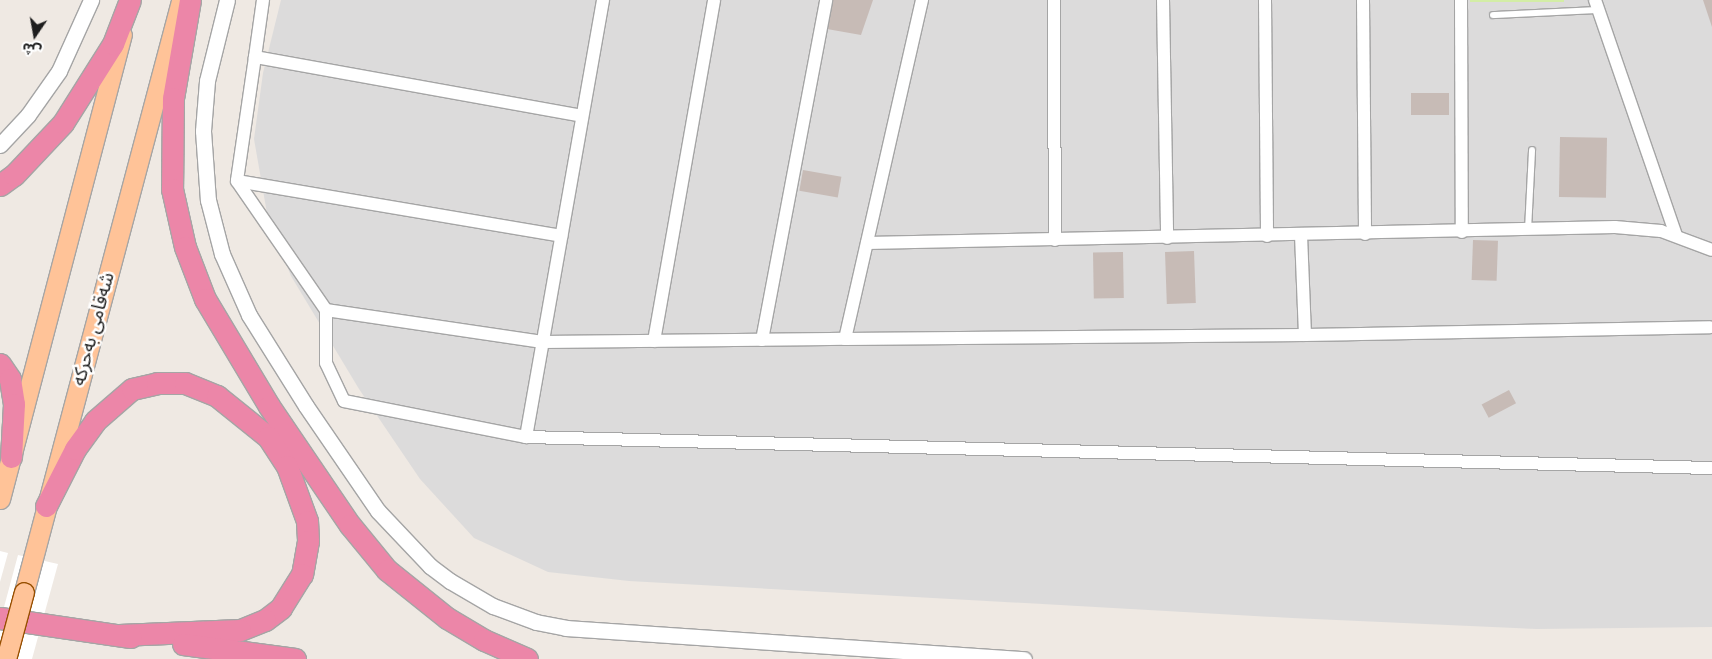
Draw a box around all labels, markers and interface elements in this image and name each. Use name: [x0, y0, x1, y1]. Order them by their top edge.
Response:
north arrow: [10, 10, 60, 60]
text: ش: [21, 39, 43, 60]
street label: شەقامی بەحرکە: [67, 270, 119, 388]

